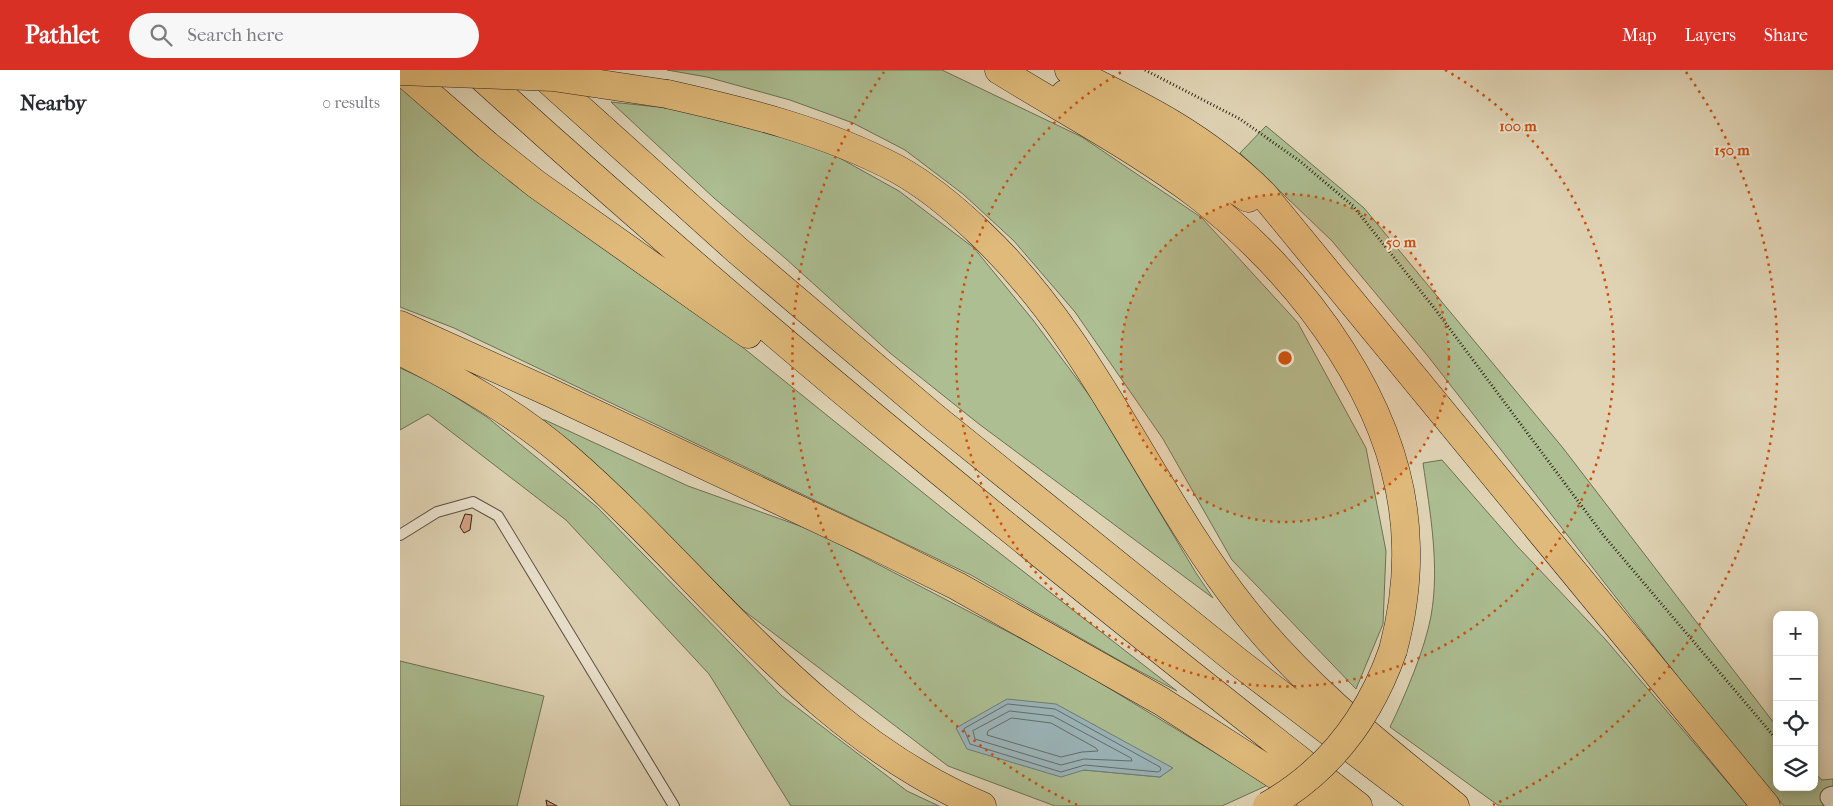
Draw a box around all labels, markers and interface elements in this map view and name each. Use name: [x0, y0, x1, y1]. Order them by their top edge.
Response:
search box: [129, 13, 479, 58]
text: Pathlet: [25, 21, 99, 49]
icon: search: [147, 21, 175, 49]
text: Search here: [187, 24, 284, 46]
text: Map: [1622, 25, 1656, 46]
text: Layers: [1684, 25, 1736, 46]
text: Share: [1764, 25, 1808, 46]
text: Nearby: [20, 91, 86, 115]
text: 0 results: [322, 93, 380, 112]
text: 100 m: [1499, 117, 1537, 135]
text: 150 m: [1714, 141, 1750, 159]
text: 50 m: [1386, 233, 1417, 251]
centre of rings: [1276, 349, 1294, 367]
map controls: [1773, 611, 1818, 791]
button: +: [1773, 611, 1818, 656]
button: −: [1773, 656, 1818, 701]
button: locate: [1773, 701, 1818, 746]
button: layers: [1773, 746, 1818, 791]

